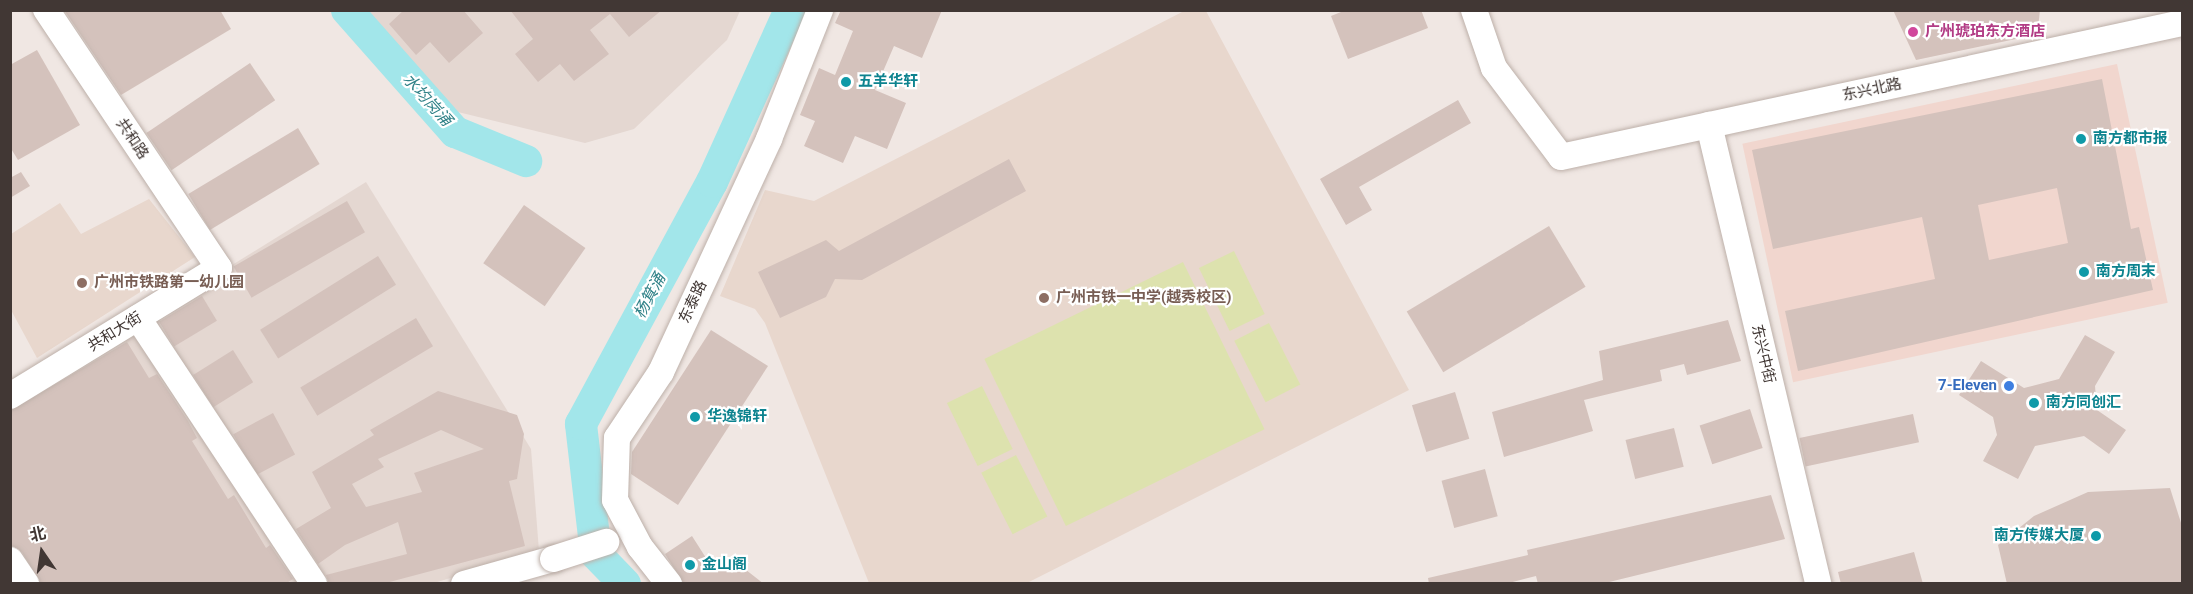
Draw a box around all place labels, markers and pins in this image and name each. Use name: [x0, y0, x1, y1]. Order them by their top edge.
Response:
place label: 广州琥珀东方酒店: [1925, 23, 2045, 41]
marker: 广州琥珀东方酒店: [1906, 25, 1920, 39]
place label: 五羊华轩: [858, 73, 918, 91]
marker: 五羊华轩: [839, 75, 853, 89]
place label: 南方都市报: [2093, 130, 2168, 148]
marker: 南方都市报: [2074, 132, 2088, 146]
place label: 南方周末: [2096, 263, 2156, 281]
marker: 南方周末: [2077, 265, 2091, 279]
place label: 广州市铁路第一幼儿园: [94, 274, 244, 292]
marker: 广州市铁路第一幼儿园: [75, 276, 89, 290]
place label: 广州市铁一中学(越秀校区): [1056, 289, 1232, 307]
marker: 广州市铁一中学(越秀校区): [1037, 291, 1051, 305]
place label: 7-Eleven: [1938, 377, 1997, 395]
marker: 7-Eleven: [2002, 379, 2016, 393]
place label: 南方同创汇: [2046, 394, 2121, 412]
marker: 南方同创汇: [2027, 396, 2041, 410]
place label: 华逸锦轩: [707, 408, 767, 426]
marker: 华逸锦轩: [688, 410, 702, 424]
place label: 南方传媒大厦: [1994, 527, 2084, 545]
marker: 南方传媒大厦: [2089, 529, 2103, 543]
place label: 金山阁: [702, 556, 747, 574]
marker: 金山阁: [683, 558, 697, 572]

